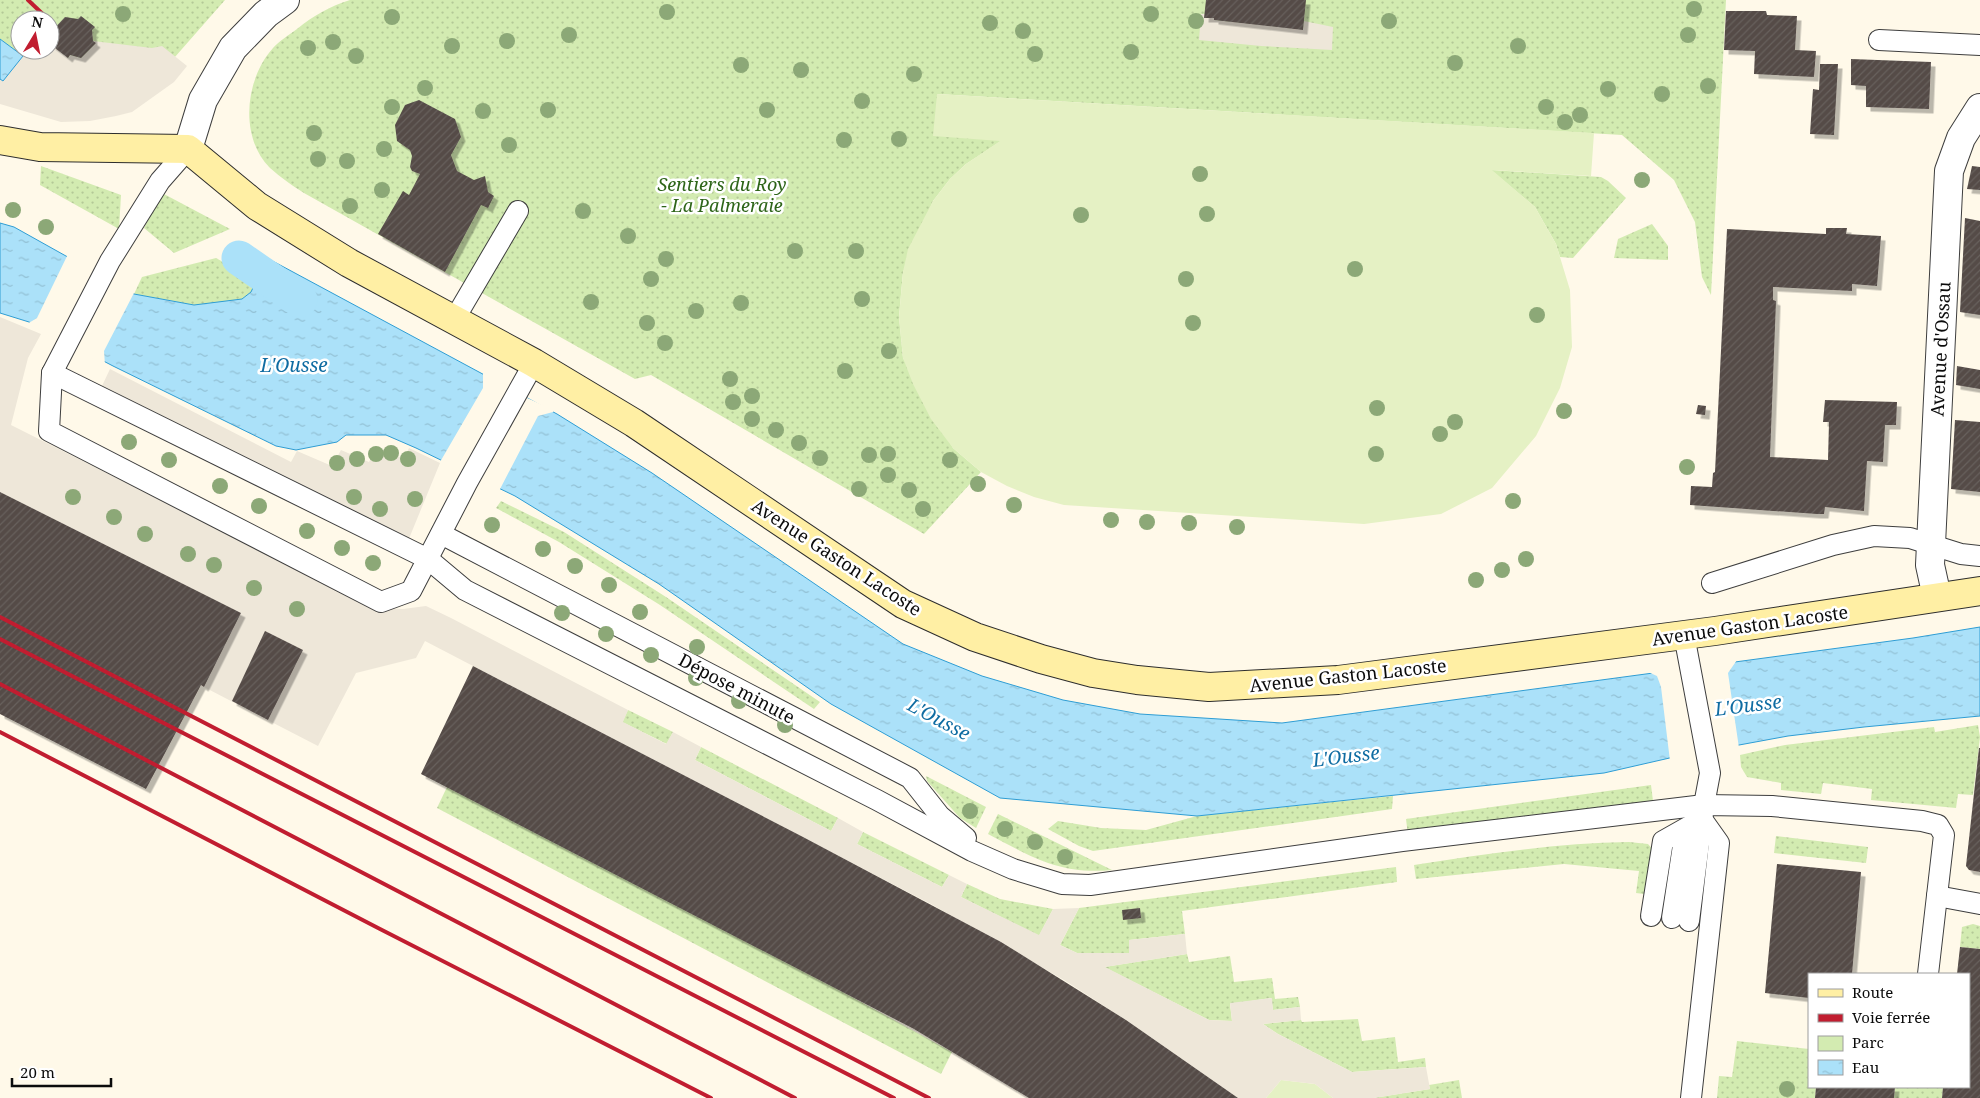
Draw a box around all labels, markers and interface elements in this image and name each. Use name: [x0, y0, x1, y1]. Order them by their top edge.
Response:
north arrow: [10, 10, 60, 60]
text: N: [30, 11, 44, 32]
park label: Sentiers du Roy - La Palmeraie: [657, 172, 787, 217]
street label: Avenue d'Ossau: [1924, 280, 1956, 417]
water label: L'Ousse: [259, 352, 328, 378]
street label: Avenue Gaston Lacoste: [748, 493, 926, 621]
street label: Avenue Gaston Lacoste: [1650, 599, 1850, 651]
street label: Dépose minute: [675, 647, 799, 729]
street label: Avenue Gaston Lacoste: [1248, 653, 1448, 697]
water label: L'Ousse: [1712, 688, 1783, 722]
water label: L'Ousse: [902, 691, 975, 746]
water label: L'Ousse: [1310, 739, 1381, 773]
legend: [1808, 973, 1970, 1088]
text: Route: [1852, 982, 1893, 1002]
text: Voie ferrée: [1852, 1007, 1930, 1027]
text: Parc: [1852, 1032, 1884, 1052]
scale bar: [12, 1056, 111, 1088]
text: Eau: [1852, 1057, 1880, 1077]
text: 20 m: [20, 1062, 55, 1082]

